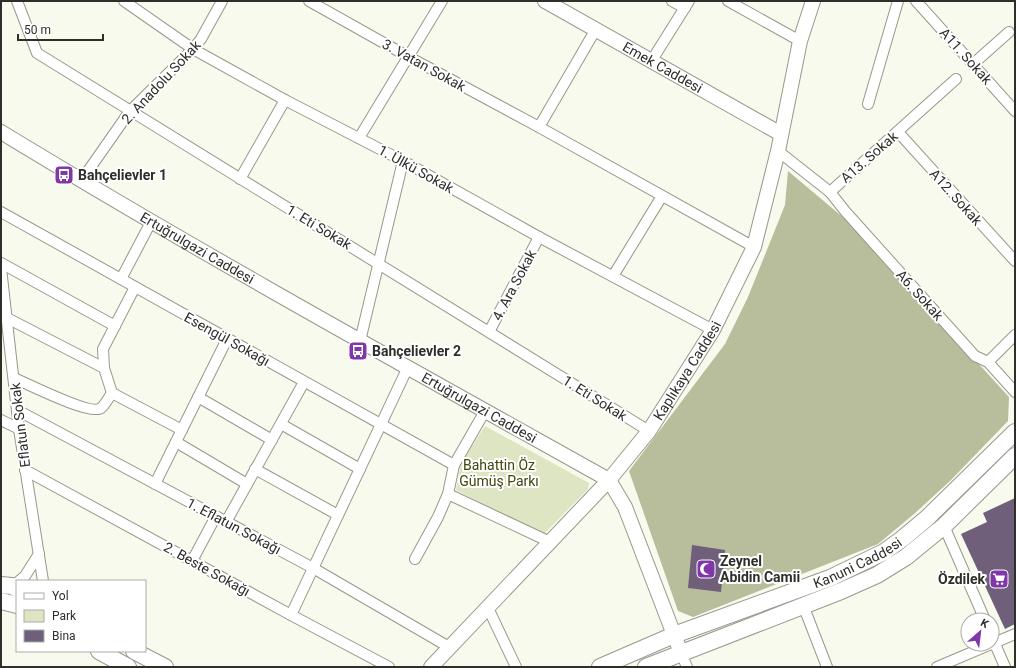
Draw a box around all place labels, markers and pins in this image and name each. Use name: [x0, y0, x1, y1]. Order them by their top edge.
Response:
bus stop icon: Bahçelievler 1: [53, 164, 75, 186]
place label: Bahçelievler 1: [78, 167, 167, 183]
bus stop icon: Bahçelievler 2: [347, 340, 369, 362]
place label: Bahçelievler 2: [372, 343, 461, 359]
place label: Zeynel Abidin Camii: [720, 553, 800, 585]
mosque icon: Zeynel Abidin Camii: [695, 558, 717, 580]
supermarket icon: Özdilek: [988, 568, 1010, 590]
place label: Özdilek: [938, 571, 986, 587]

